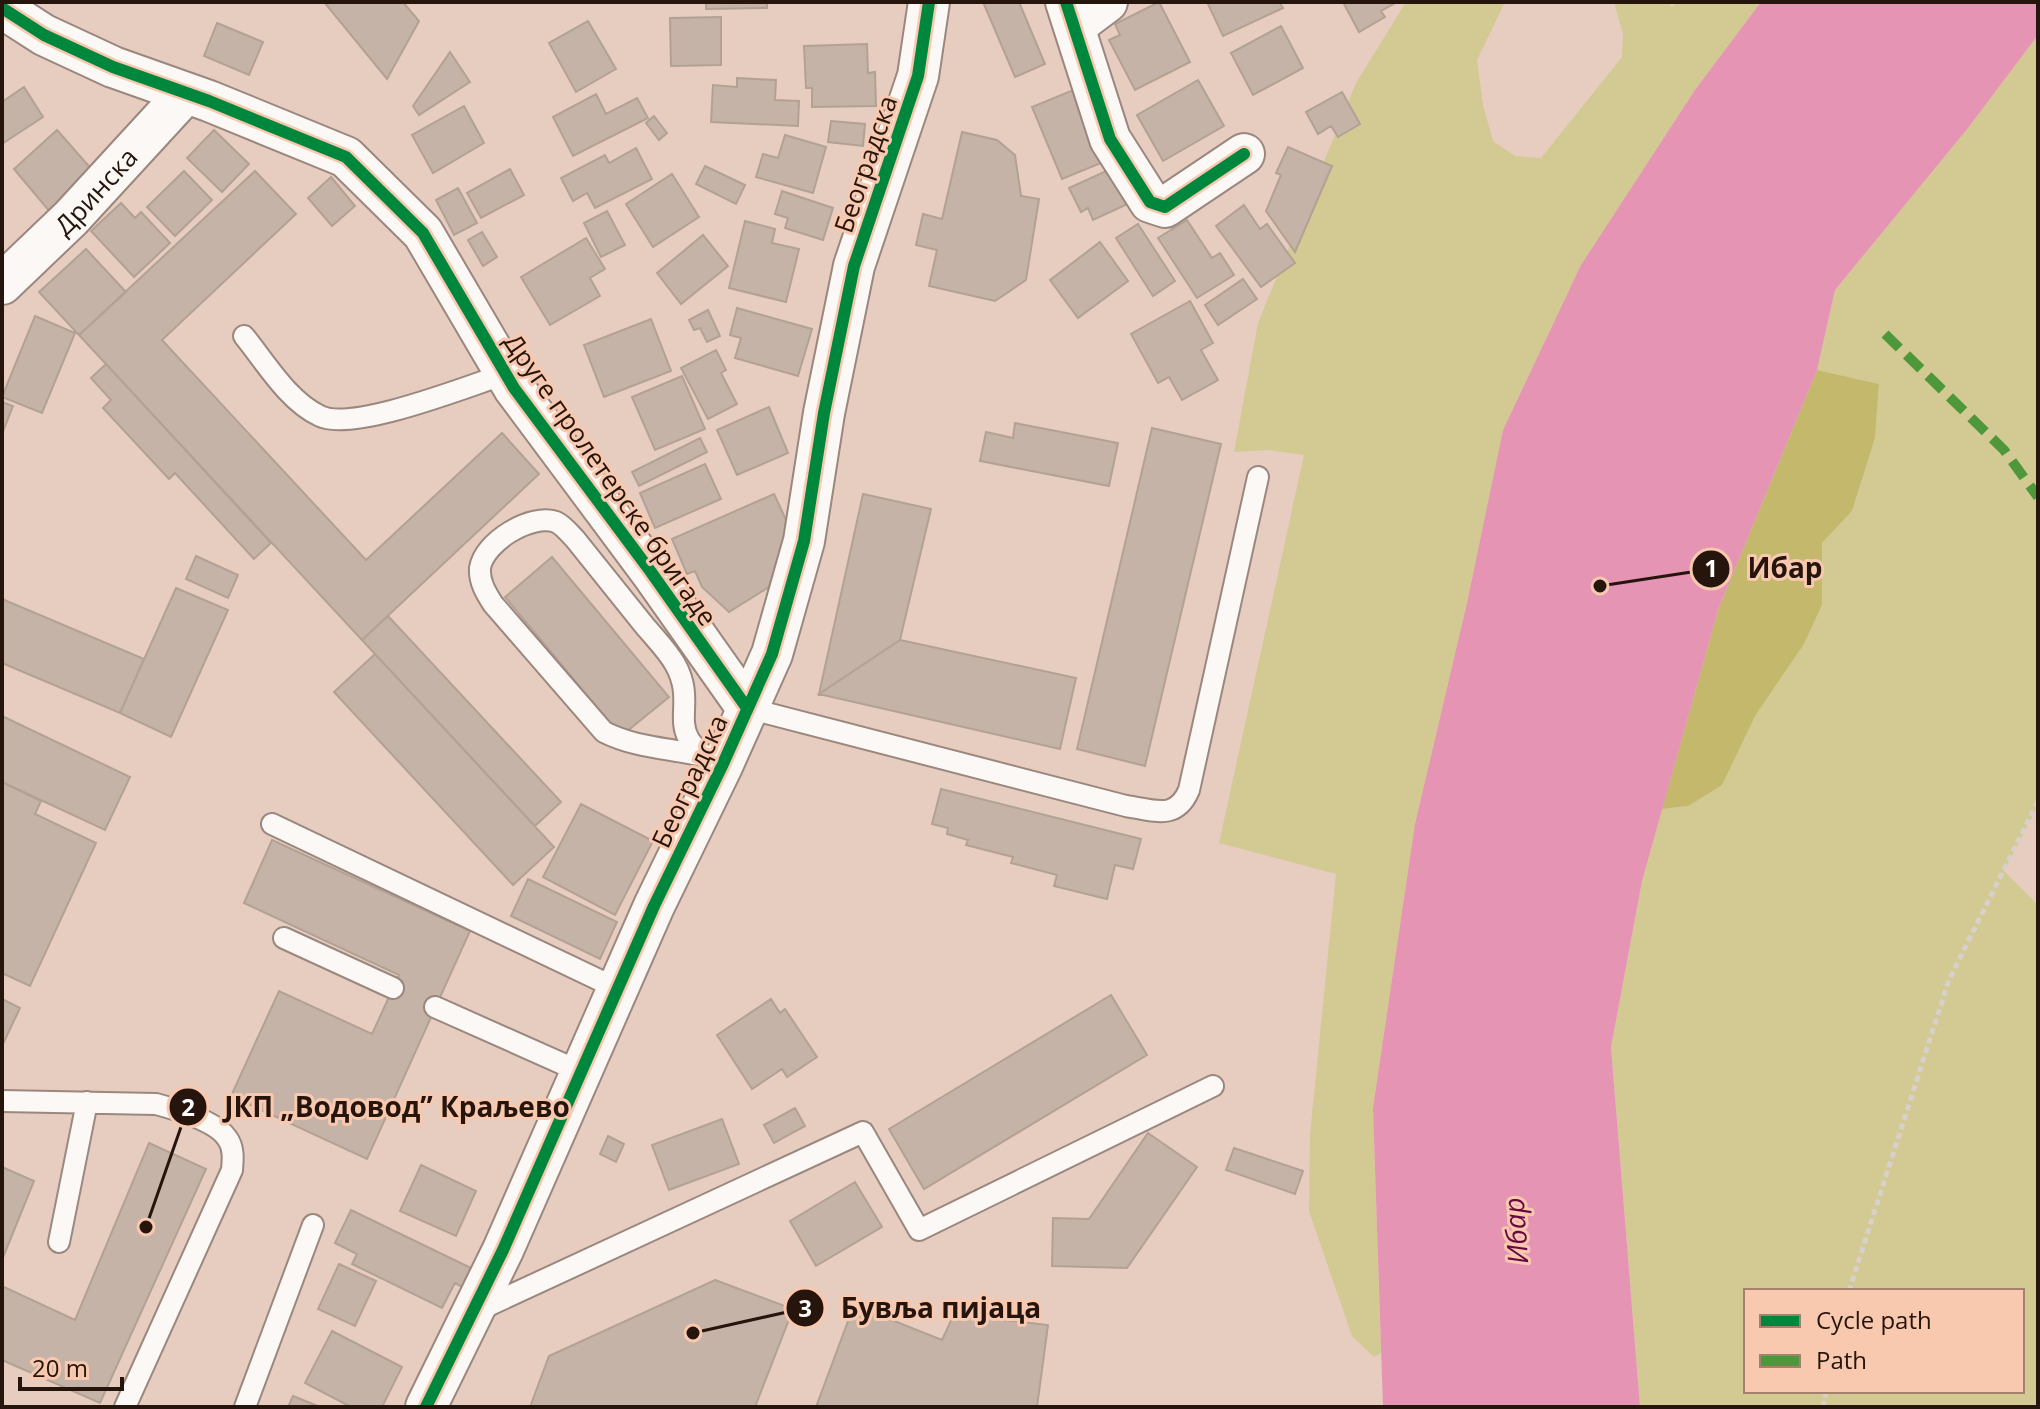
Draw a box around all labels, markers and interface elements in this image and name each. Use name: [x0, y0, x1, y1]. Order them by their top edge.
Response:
street label: Београдска: [825, 91, 905, 237]
street label: Дринска: [46, 140, 145, 243]
street label: Друге пролетерске бригаде: [496, 326, 726, 632]
callout: Ибар: [1691, 543, 1839, 595]
text: Ибар: [1747, 548, 1823, 586]
text: 1: [1704, 551, 1718, 584]
street label: Београдска: [642, 709, 736, 853]
callout: ЈКП „Водовод” Краљево: [168, 1081, 586, 1133]
text: ЈКП „Водовод” Краљево: [221, 1087, 570, 1125]
text: 2: [181, 1090, 195, 1123]
water label: Ибар: [1494, 1196, 1536, 1266]
callout: Бувља пијаца: [785, 1282, 1057, 1334]
text: Бувља пијаца: [841, 1288, 1041, 1326]
legend: [1744, 1289, 2024, 1393]
text: 3: [798, 1291, 812, 1324]
text: Cycle path: [1816, 1303, 1932, 1336]
scale bar: [20, 1341, 122, 1391]
text: Path: [1816, 1343, 1867, 1376]
text: 20 m: [32, 1351, 88, 1384]

